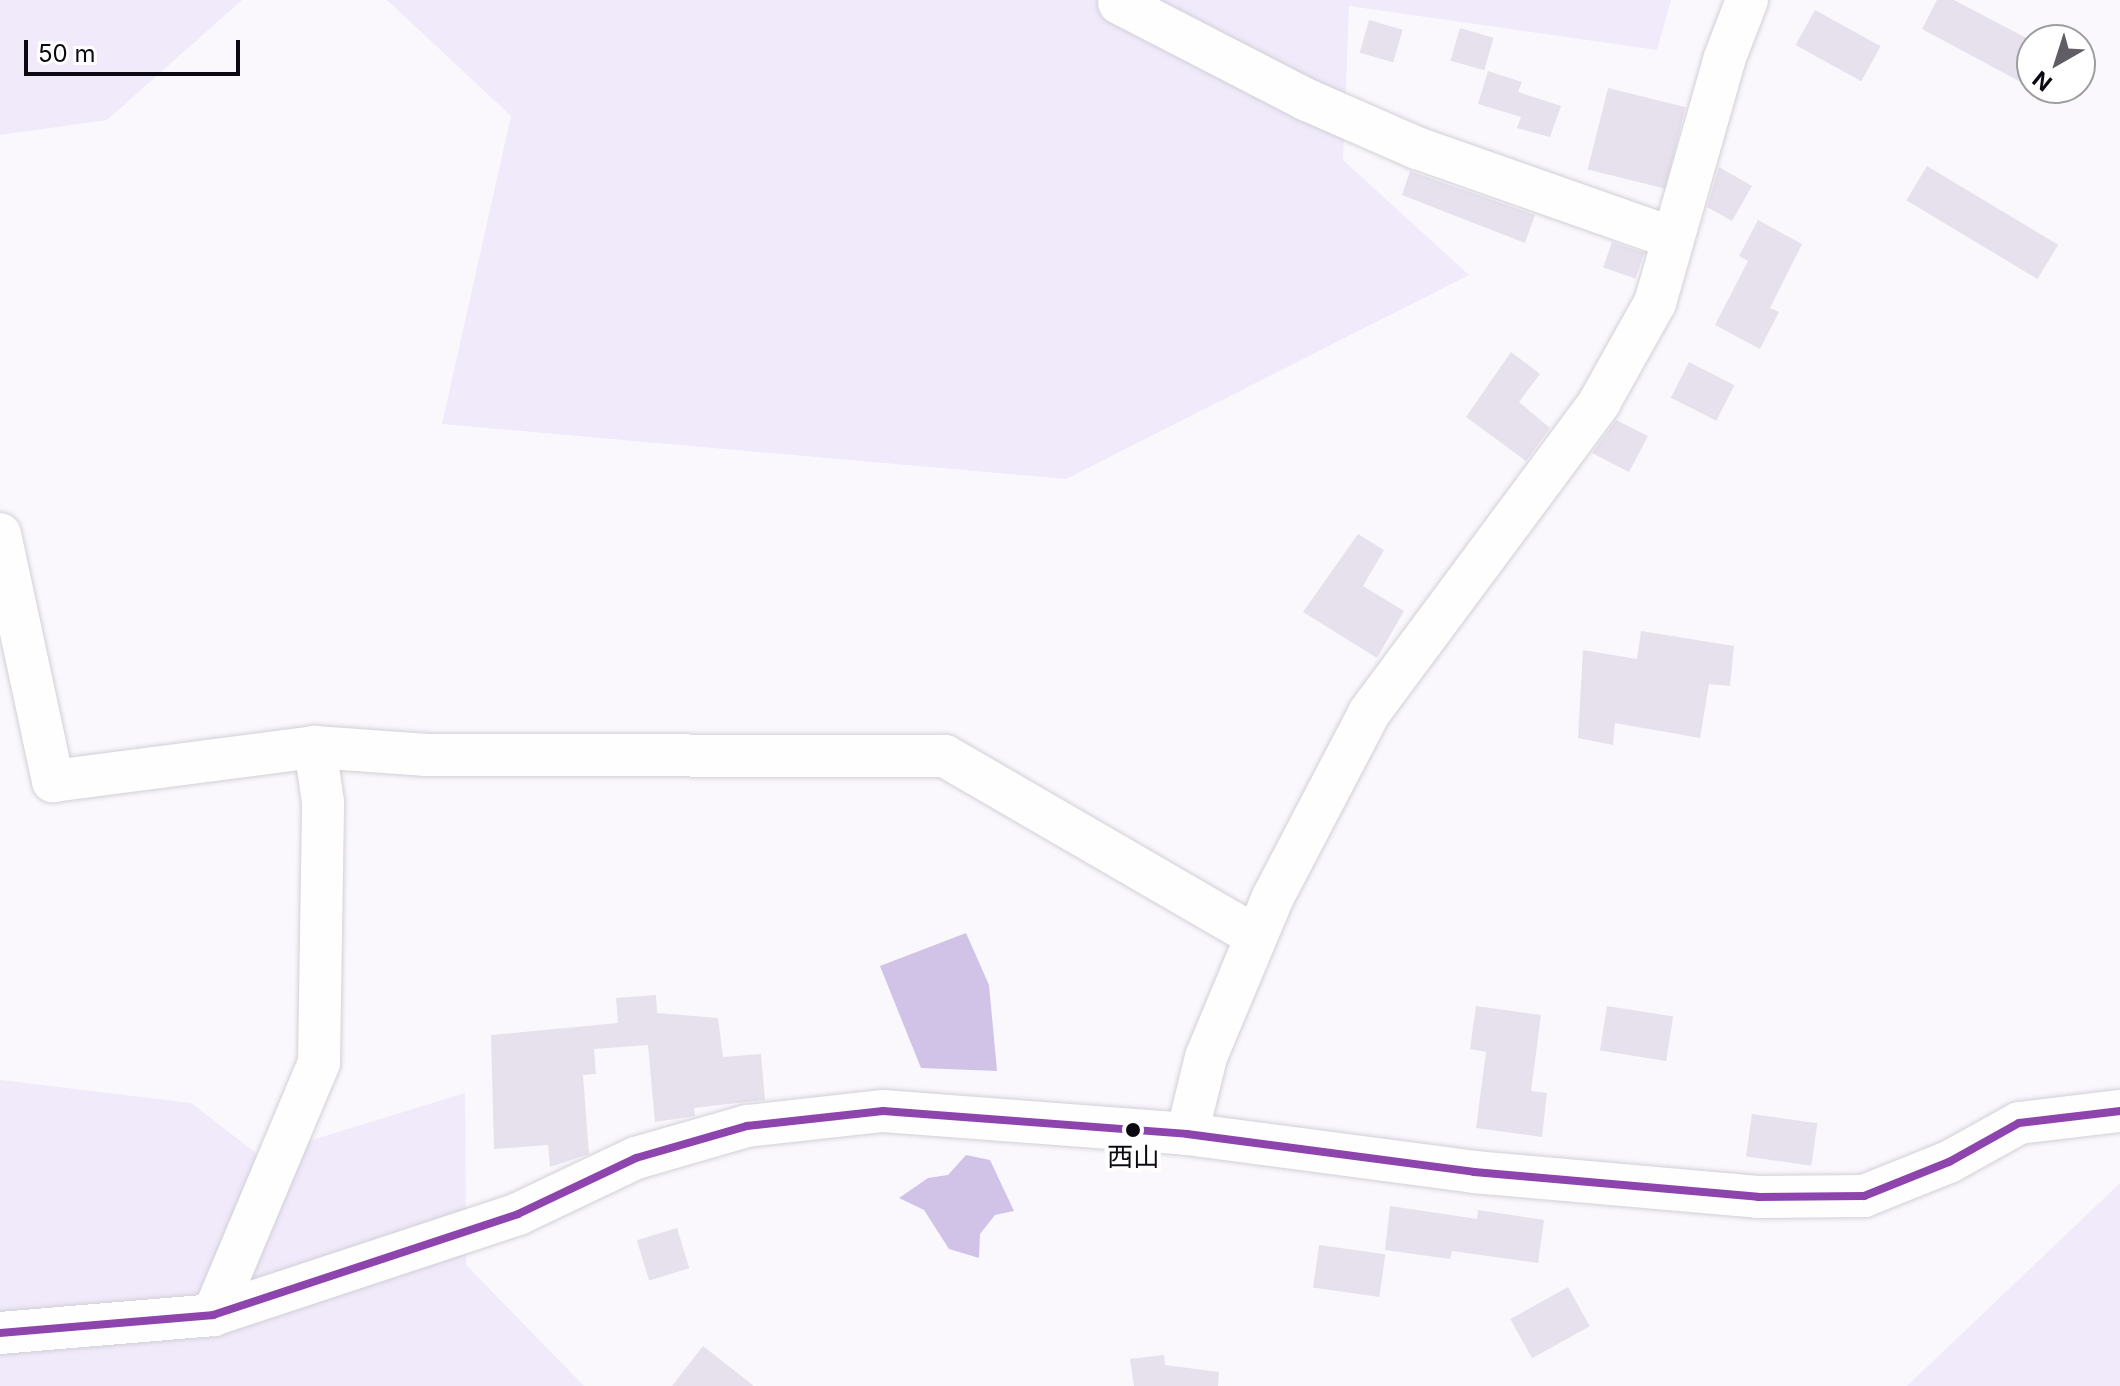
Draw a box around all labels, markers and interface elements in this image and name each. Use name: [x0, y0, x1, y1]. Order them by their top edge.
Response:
scale bar: [28, 24, 244, 74]
north arrow: [2016, 24, 2096, 104]
text: 50 m: [38, 39, 96, 68]
text: N: [2027, 66, 2057, 96]
marker: 西山: [1125, 1122, 1141, 1138]
place label: 西山: [1107, 1141, 1159, 1173]

